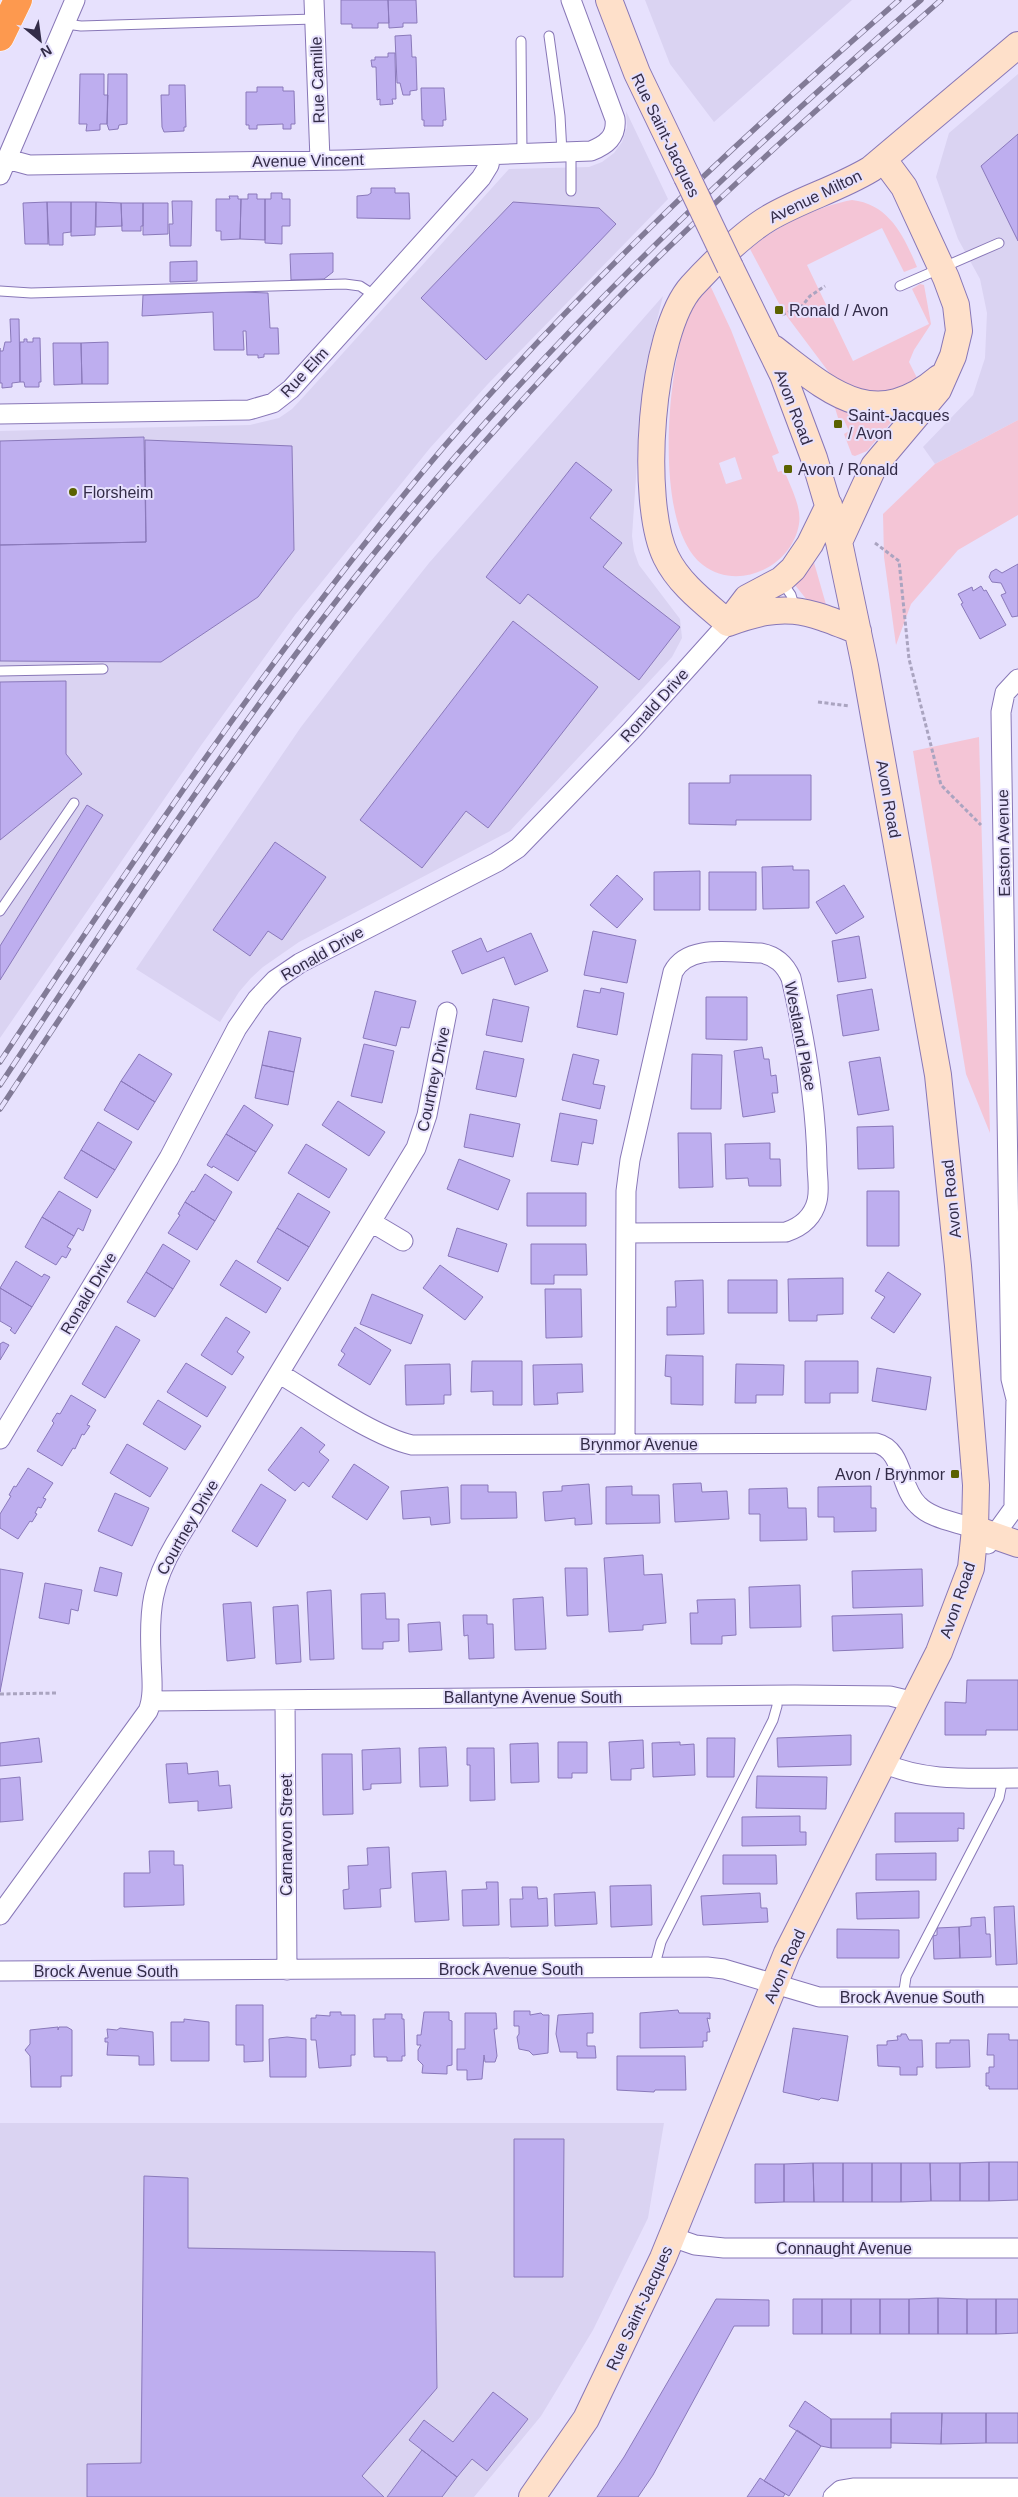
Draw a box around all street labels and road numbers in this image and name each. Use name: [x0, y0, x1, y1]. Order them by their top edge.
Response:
street label: Rue Camille: [307, 36, 328, 124]
street label: Rue Saint-Jacques: [628, 71, 703, 200]
street label: Avenue Vincent: [252, 151, 364, 170]
street label: Avenue Milton: [766, 167, 864, 226]
street label: Rue Elm: [277, 344, 332, 401]
street label: Avon Road: [771, 367, 816, 447]
street label: Ronald Drive: [617, 665, 692, 745]
street label: Avon Road: [873, 759, 904, 839]
street label: Easton Avenue: [994, 789, 1013, 897]
street label: Ronald Drive: [278, 923, 367, 984]
street label: Westland Place: [782, 980, 819, 1092]
street label: Courtney Drive: [414, 1025, 453, 1133]
street label: Avon Road: [939, 1159, 964, 1239]
street label: Ronald Drive: [57, 1249, 120, 1337]
street label: Brynmor Avenue: [580, 1436, 698, 1453]
street label: Courtney Drive: [153, 1477, 222, 1578]
street label: Avon Road: [937, 1560, 978, 1640]
street label: Ballantyne Avenue South: [444, 1689, 622, 1706]
street label: Carnarvon Street: [278, 1774, 295, 1896]
street label: Avon Road: [761, 1927, 808, 2006]
street label: Brock Avenue South: [439, 1961, 583, 1978]
street label: Brock Avenue South: [34, 1963, 178, 1980]
street label: Brock Avenue South: [840, 1989, 984, 2006]
street label: Connaught Avenue: [776, 2240, 912, 2257]
street label: Rue Saint-Jacques: [603, 2243, 676, 2373]

